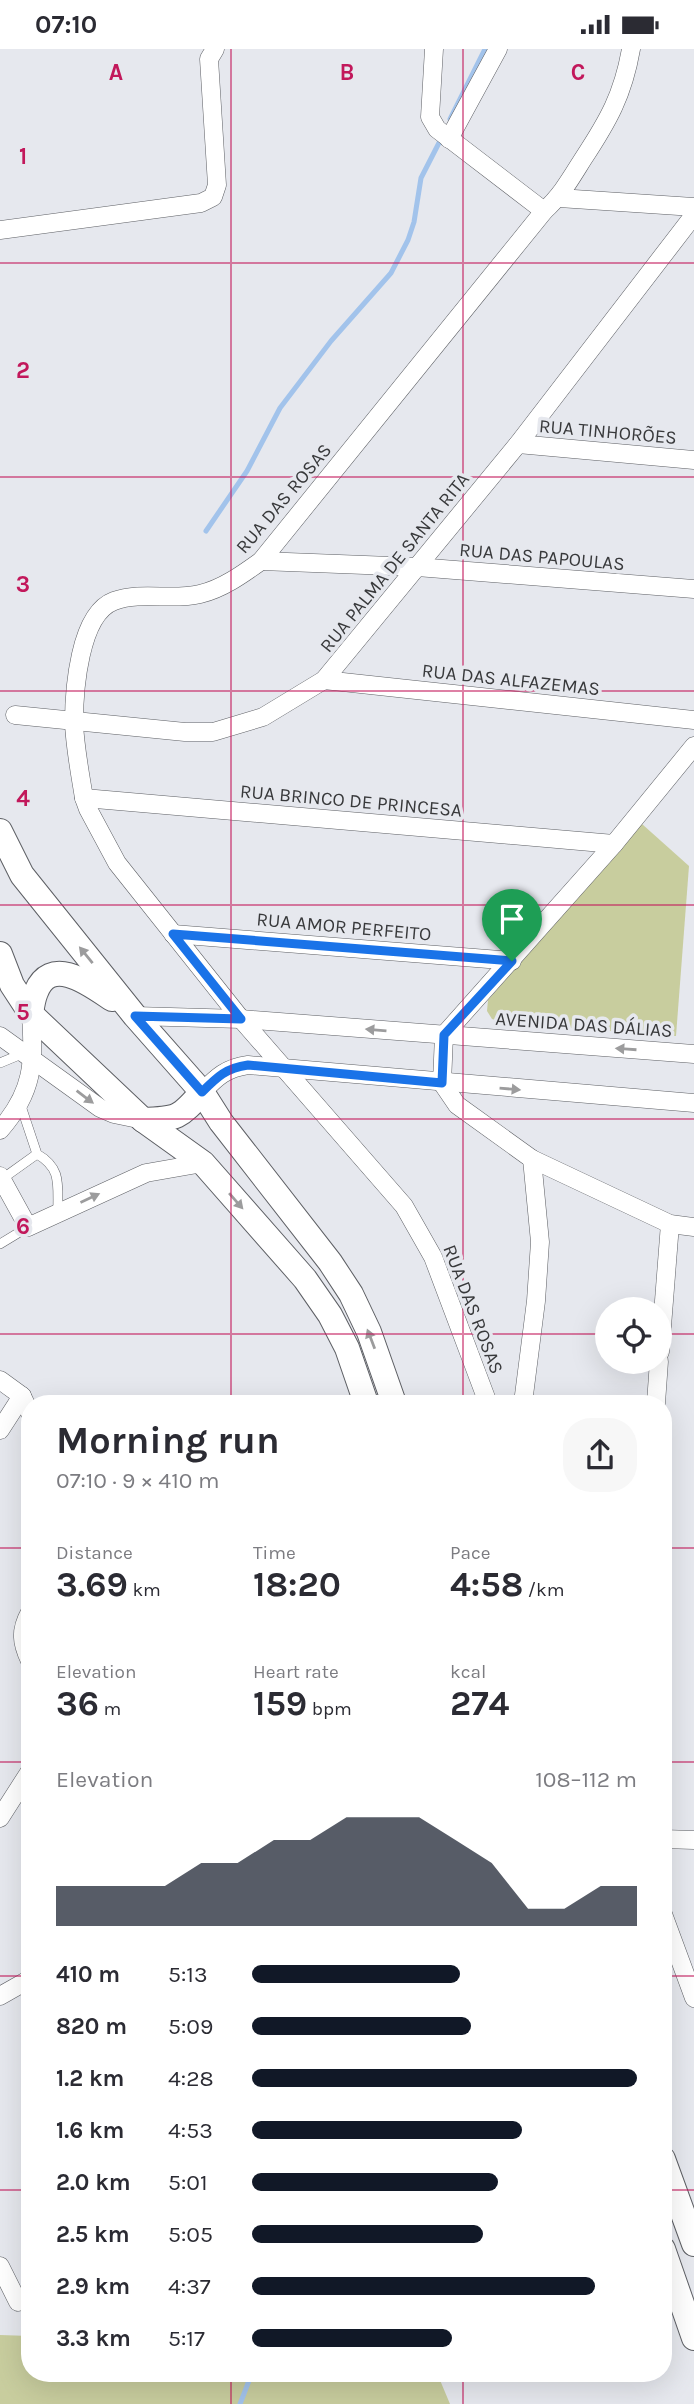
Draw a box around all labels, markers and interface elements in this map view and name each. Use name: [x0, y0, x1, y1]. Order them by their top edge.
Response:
text: 07:10: [35, 9, 97, 40]
text: A: [109, 59, 123, 86]
text: B: [340, 59, 354, 86]
text: C: [571, 59, 585, 86]
text: 1: [19, 143, 27, 170]
text: 2: [16, 357, 30, 384]
street label: RUA TINHORÕES: [538, 415, 678, 449]
street label: RUA DAS ROSAS: [231, 439, 336, 558]
street label: RUA PALMA DE SANTA RITA: [316, 468, 474, 657]
street label: RUA DAS PAPOULAS: [458, 539, 626, 575]
text: 3: [16, 571, 30, 598]
street label: RUA DAS ALFAZEMAS: [421, 660, 601, 700]
street label: RUA BRINCO DE PRINCESA: [239, 780, 463, 822]
text: 4: [16, 785, 30, 812]
pin: [482, 889, 542, 961]
icon: arrive: [493, 900, 531, 938]
street label: RUA AMOR PERFEITO: [256, 908, 432, 946]
one-way arrow: [79, 946, 94, 963]
text: 5: [16, 999, 30, 1026]
street label: AVENIDA DAS DÁLIAS: [495, 1007, 673, 1042]
one-way arrow: [365, 1024, 387, 1035]
one-way arrow: [615, 1043, 637, 1054]
one-way arrow: [499, 1084, 521, 1095]
one-way arrow: [76, 1089, 94, 1103]
one-way arrow: [228, 1192, 244, 1210]
one-way arrow: [80, 1193, 100, 1204]
text: 6: [16, 1213, 30, 1240]
street label: RUA DAS ROSAS: [438, 1242, 508, 1377]
map controls: [595, 1297, 672, 1374]
button: locate: [595, 1297, 672, 1374]
one-way arrow: [365, 1329, 376, 1350]
text: Morning run: [56, 1418, 280, 1463]
button: share: [563, 1418, 637, 1492]
text: 07:10 · 9 × 410 m: [56, 1467, 219, 1494]
text: Distance: [56, 1542, 133, 1564]
text: Time: [253, 1542, 296, 1564]
text: Pace: [450, 1542, 491, 1564]
text: 3.69: [56, 1564, 128, 1605]
text: 18:20: [253, 1564, 341, 1605]
text: 4:58: [450, 1564, 523, 1605]
text: km: [128, 1579, 161, 1601]
text: /km: [523, 1579, 564, 1601]
text: Elevation: [56, 1661, 136, 1683]
text: Heart rate: [253, 1661, 339, 1683]
text: kcal: [450, 1661, 486, 1683]
text: 36: [56, 1683, 99, 1724]
text: 159: [253, 1683, 307, 1724]
text: 274: [450, 1683, 509, 1724]
text: m: [99, 1698, 121, 1720]
text: bpm: [307, 1698, 352, 1720]
text: Elevation: [56, 1766, 153, 1793]
text: 108–112 m: [535, 1766, 637, 1793]
text: 410 m: [56, 1961, 120, 1988]
text: 5:13: [168, 1961, 207, 1988]
text: 820 m: [56, 2013, 127, 2040]
text: 5:09: [168, 2013, 213, 2040]
text: 1.2 km: [56, 2065, 124, 2092]
text: 4:28: [168, 2065, 214, 2092]
text: 1.6 km: [56, 2117, 124, 2144]
text: 4:53: [168, 2117, 213, 2144]
text: 2.0 km: [56, 2169, 131, 2196]
text: 5:01: [168, 2169, 208, 2196]
text: 2.5 km: [56, 2221, 130, 2248]
text: 5:05: [168, 2221, 213, 2248]
text: 2.9 km: [56, 2273, 130, 2300]
text: 4:37: [168, 2273, 211, 2300]
text: 3.3 km: [56, 2325, 131, 2352]
text: 5:17: [168, 2325, 205, 2352]

